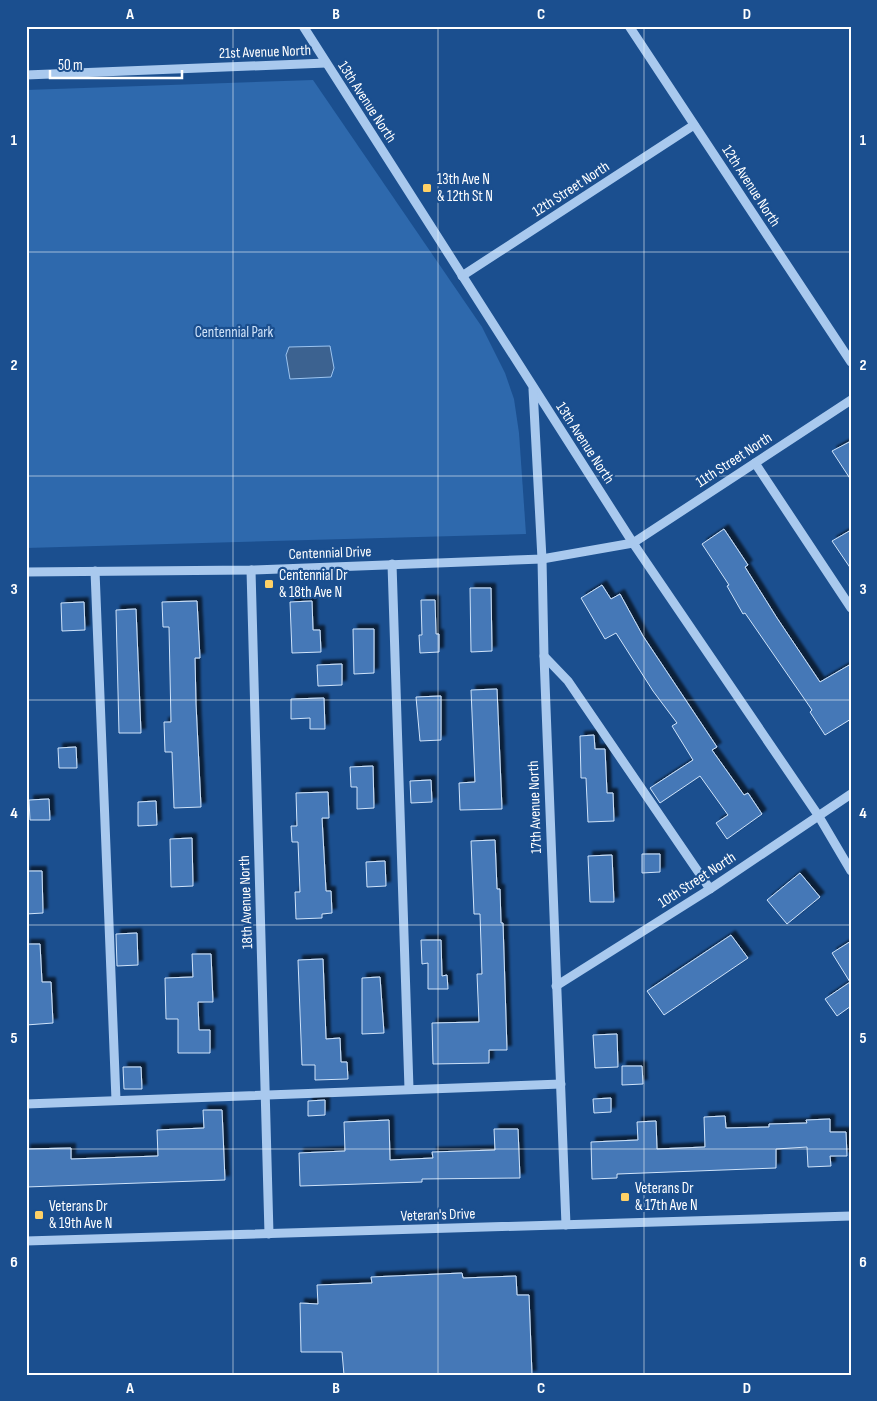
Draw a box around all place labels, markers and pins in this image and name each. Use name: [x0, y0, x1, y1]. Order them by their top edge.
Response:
place label: 13th Ave N & 12th St N: [437, 170, 493, 206]
marker: 13th Ave N & 12th St N: [421, 182, 433, 194]
place label: Centennial Dr & 18th Ave N: [279, 566, 348, 602]
marker: Centennial Dr & 18th Ave N: [263, 578, 275, 590]
place label: Veterans Dr & 17th Ave N: [635, 1179, 698, 1215]
marker: Veterans Dr & 17th Ave N: [619, 1191, 631, 1203]
place label: Veterans Dr & 19th Ave N: [49, 1197, 112, 1233]
marker: Veterans Dr & 19th Ave N: [33, 1209, 45, 1221]

